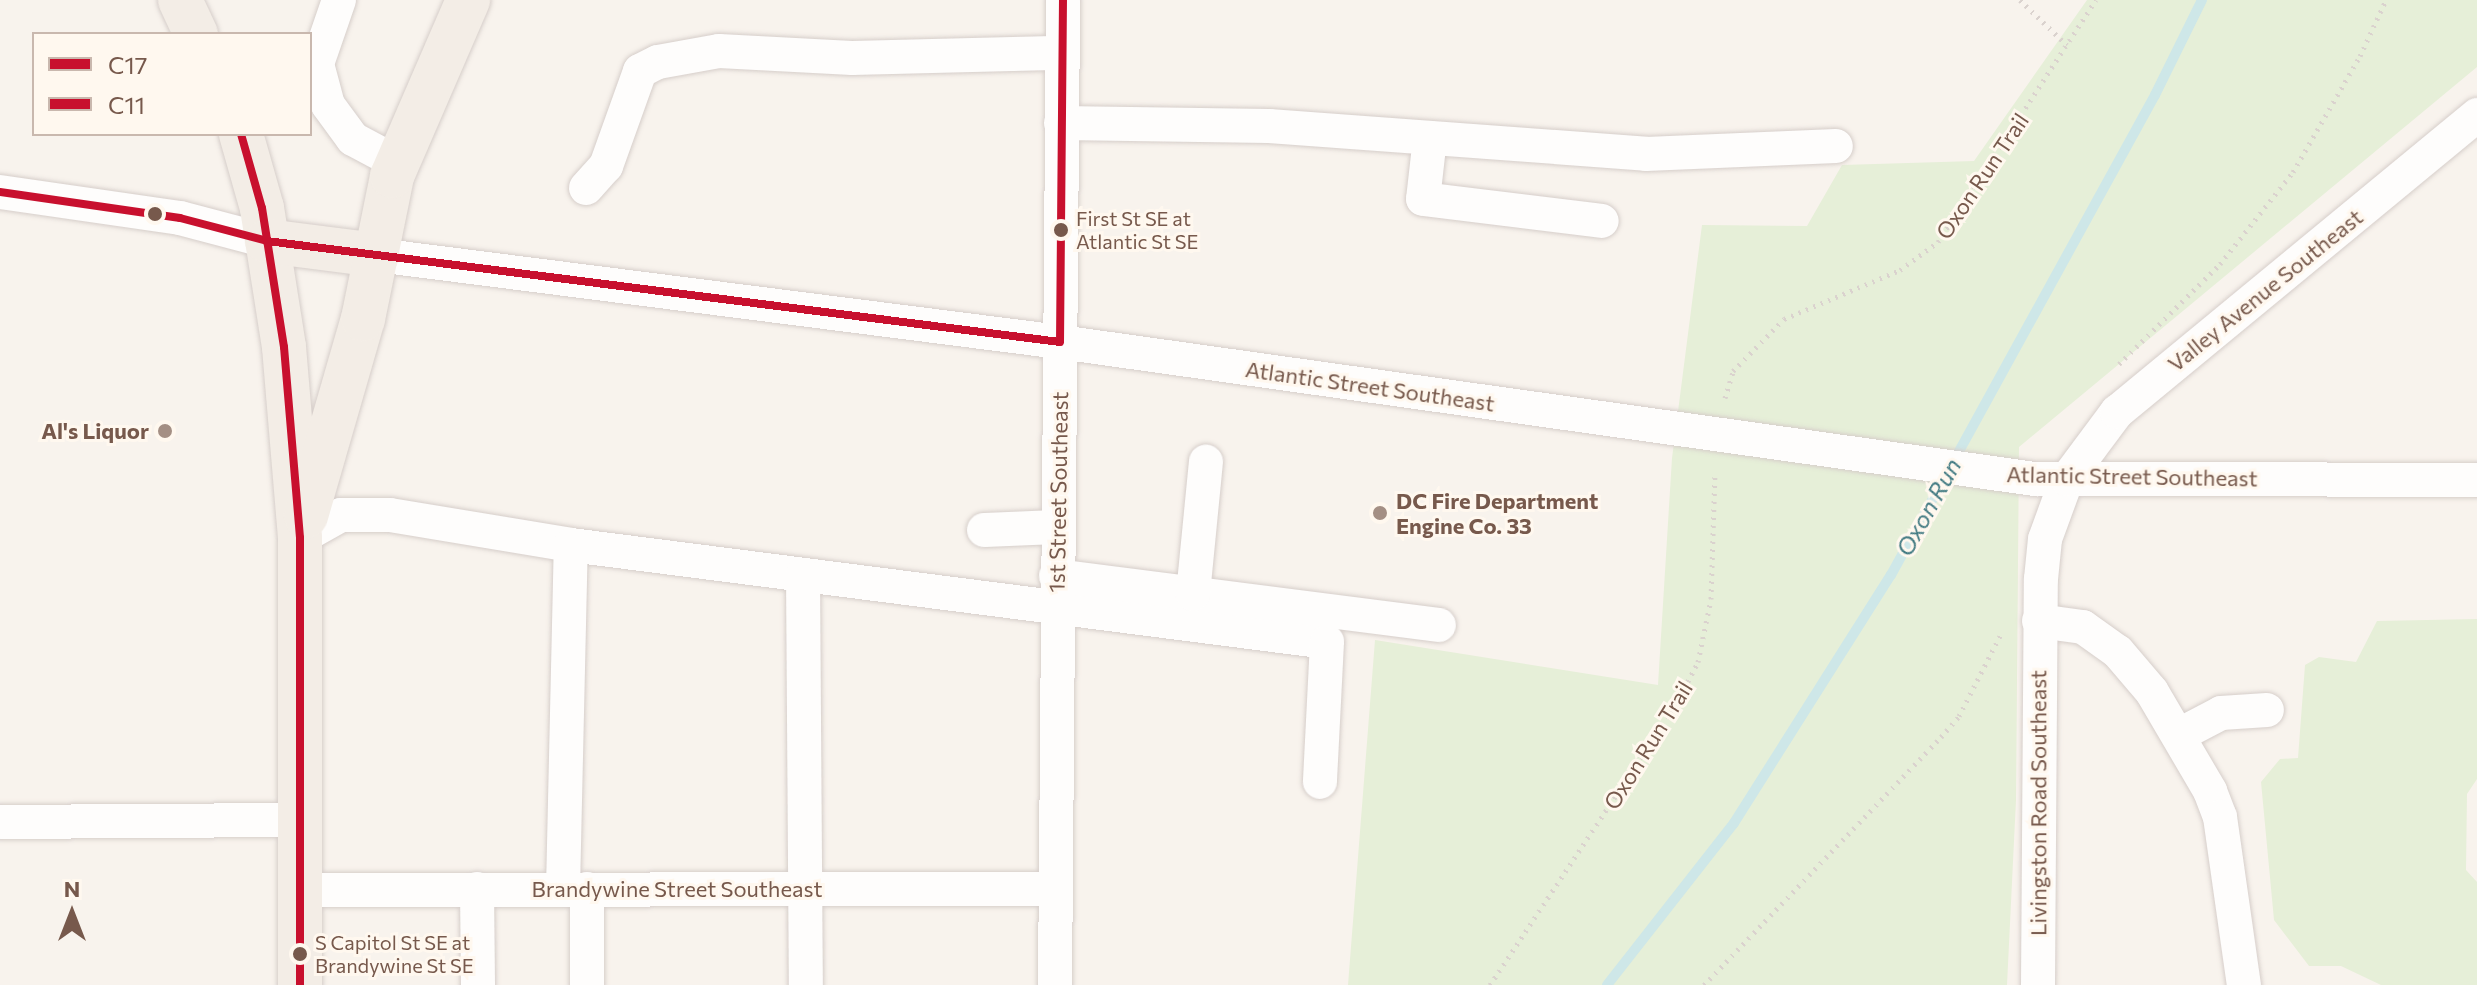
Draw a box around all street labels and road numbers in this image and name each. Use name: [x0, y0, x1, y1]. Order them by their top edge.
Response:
street label: Oxon Run Trail: [1930, 108, 2034, 244]
street label: Valley Avenue Southeast: [2162, 203, 2368, 377]
street label: Atlantic Street Southeast: [1244, 355, 1496, 417]
street label: 1st Street Southeast: [1043, 391, 1073, 593]
street label: Atlantic Street Southeast: [2006, 461, 2258, 491]
street label: Livingston Road Southeast: [2025, 670, 2051, 936]
street label: Oxon Run Trail: [1598, 676, 1698, 814]
street label: Brandywine Street Southeast: [531, 876, 823, 902]

